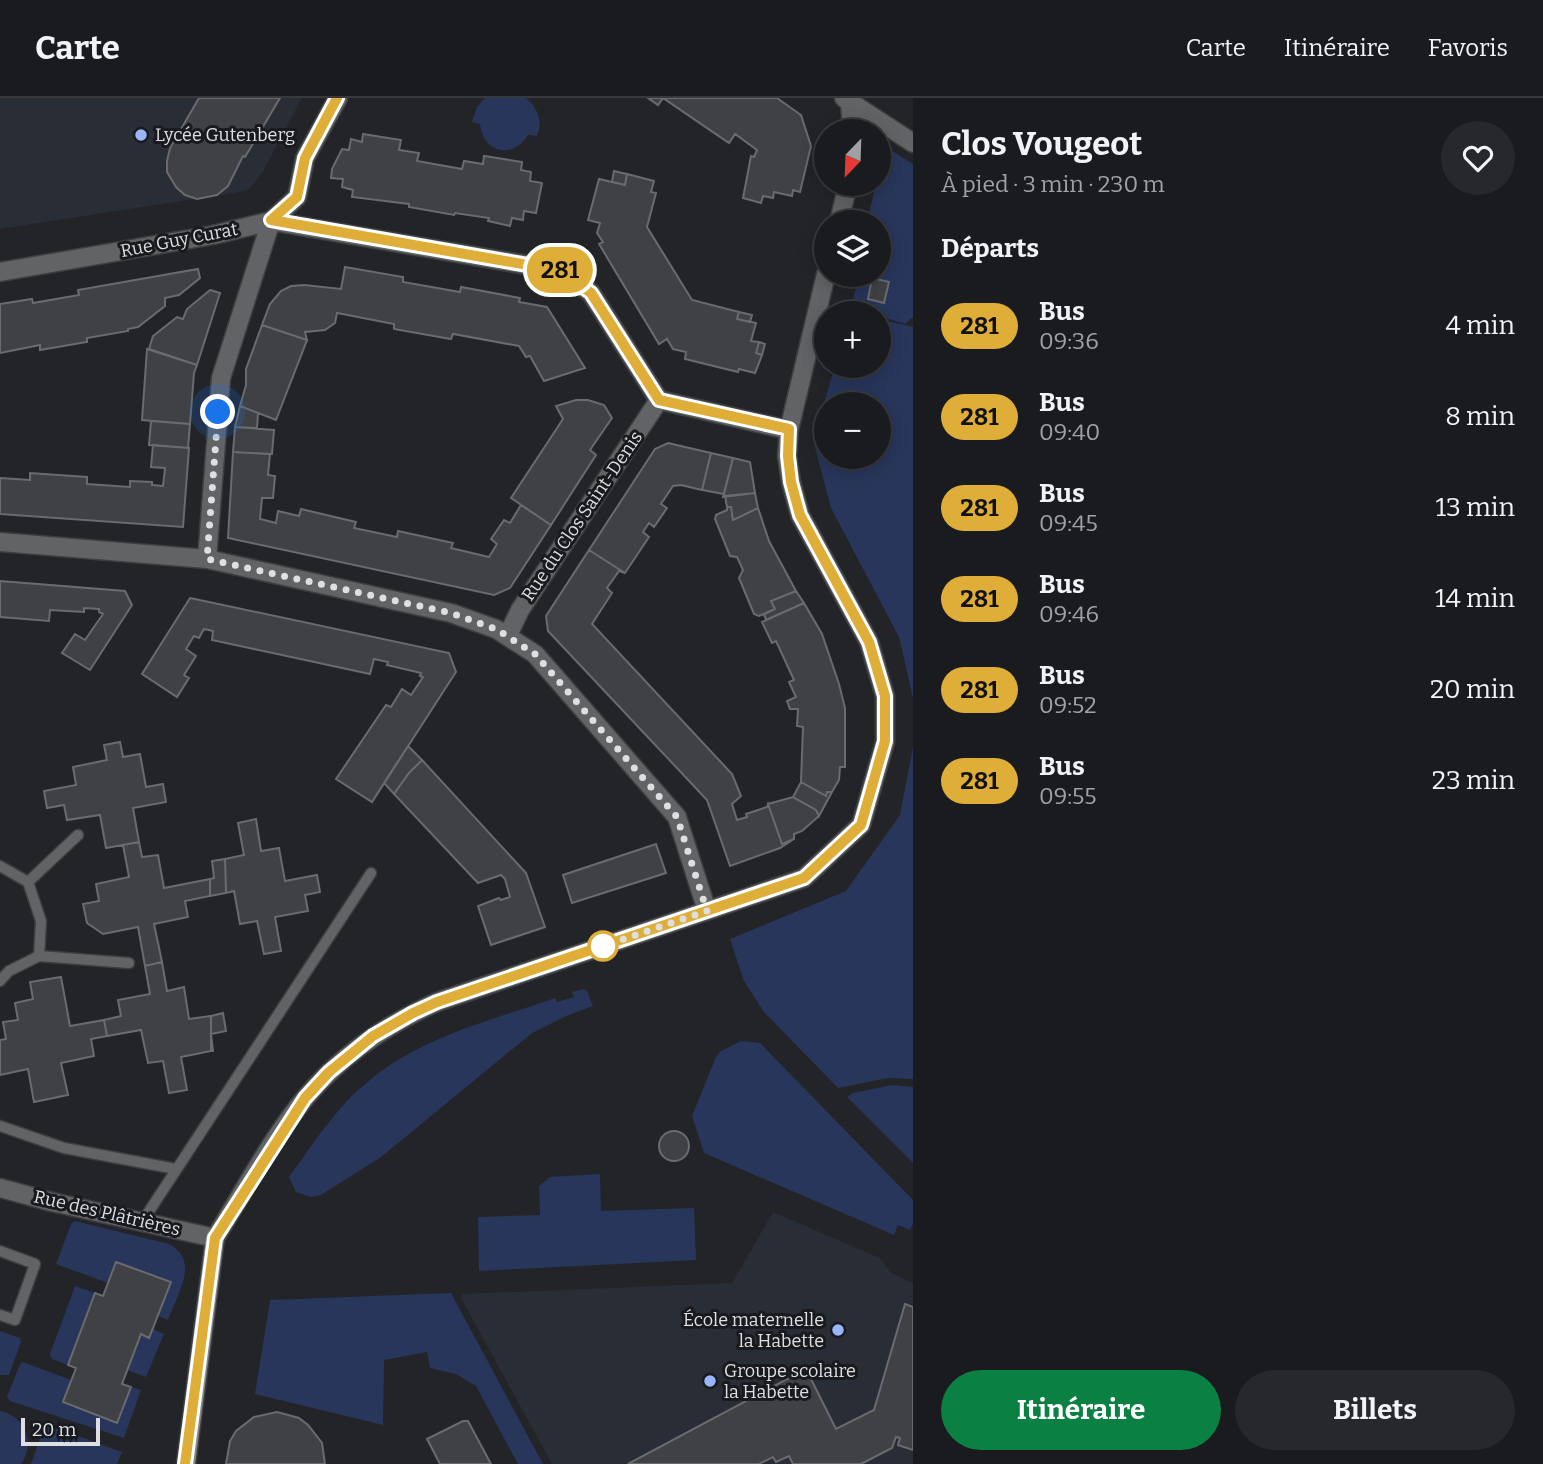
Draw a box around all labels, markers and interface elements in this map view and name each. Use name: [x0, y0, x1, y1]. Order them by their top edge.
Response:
text: Carte: [35, 28, 120, 68]
text: Carte: [1186, 34, 1246, 62]
text: Itinéraire: [1284, 34, 1390, 62]
text: Favoris: [1428, 34, 1508, 62]
north arrow: [814, 119, 891, 196]
map controls: [814, 119, 891, 469]
button: heart: [1441, 121, 1515, 195]
place label: Lycée Gutenberg: [155, 124, 295, 146]
text: Clos Vougeot: [941, 124, 1142, 164]
marker: Lycée Gutenberg: [133, 127, 149, 143]
text: À pied · 3 min · 230 m: [941, 170, 1165, 198]
button: layers: [814, 210, 891, 287]
street label: Rue Guy Curat: [118, 218, 240, 262]
text: Départs: [941, 233, 1039, 264]
line badge: 281: [520, 247, 600, 293]
text: 281: [541, 256, 579, 284]
text: Bus: [1039, 296, 1085, 327]
button: +: [814, 301, 891, 378]
text: 4 min: [1446, 310, 1515, 341]
text: 281: [960, 312, 999, 340]
text: 09:36: [1039, 327, 1099, 355]
text: Bus: [1039, 387, 1085, 418]
button: −: [814, 392, 891, 469]
your location: [200, 394, 235, 429]
text: 8 min: [1445, 401, 1515, 432]
text: 281: [960, 403, 999, 431]
text: 09:40: [1039, 418, 1100, 446]
street label: Rue du Clos Saint-Denis: [517, 427, 647, 605]
text: Bus: [1039, 478, 1085, 509]
text: 13 min: [1435, 492, 1515, 523]
text: 281: [960, 494, 999, 522]
text: 09:45: [1039, 509, 1098, 537]
text: Bus: [1039, 569, 1085, 600]
text: 14 min: [1435, 583, 1515, 614]
text: 281: [960, 585, 999, 613]
text: 09:46: [1039, 600, 1099, 628]
text: Bus: [1039, 660, 1085, 691]
text: 20 min: [1430, 674, 1515, 705]
text: 281: [960, 676, 999, 704]
text: 09:52: [1039, 691, 1097, 719]
text: Bus: [1039, 751, 1085, 782]
text: 23 min: [1432, 765, 1515, 796]
text: 281: [960, 767, 999, 795]
text: 09:55: [1039, 782, 1097, 810]
unlabelled marker: [588, 931, 618, 961]
street label: Rue des Plâtrières: [32, 1185, 182, 1241]
place label: École maternelle la Habette: [683, 1308, 824, 1352]
marker: École maternelle la Habette: [830, 1322, 846, 1338]
place label: Groupe scolaire la Habette: [724, 1360, 856, 1403]
button: Itinéraire: [941, 1370, 1221, 1450]
button: Billets: [1235, 1370, 1515, 1450]
marker: Groupe scolaire la Habette: [702, 1373, 718, 1389]
scale bar: [21, 1415, 100, 1447]
text: 20 m: [32, 1418, 76, 1441]

